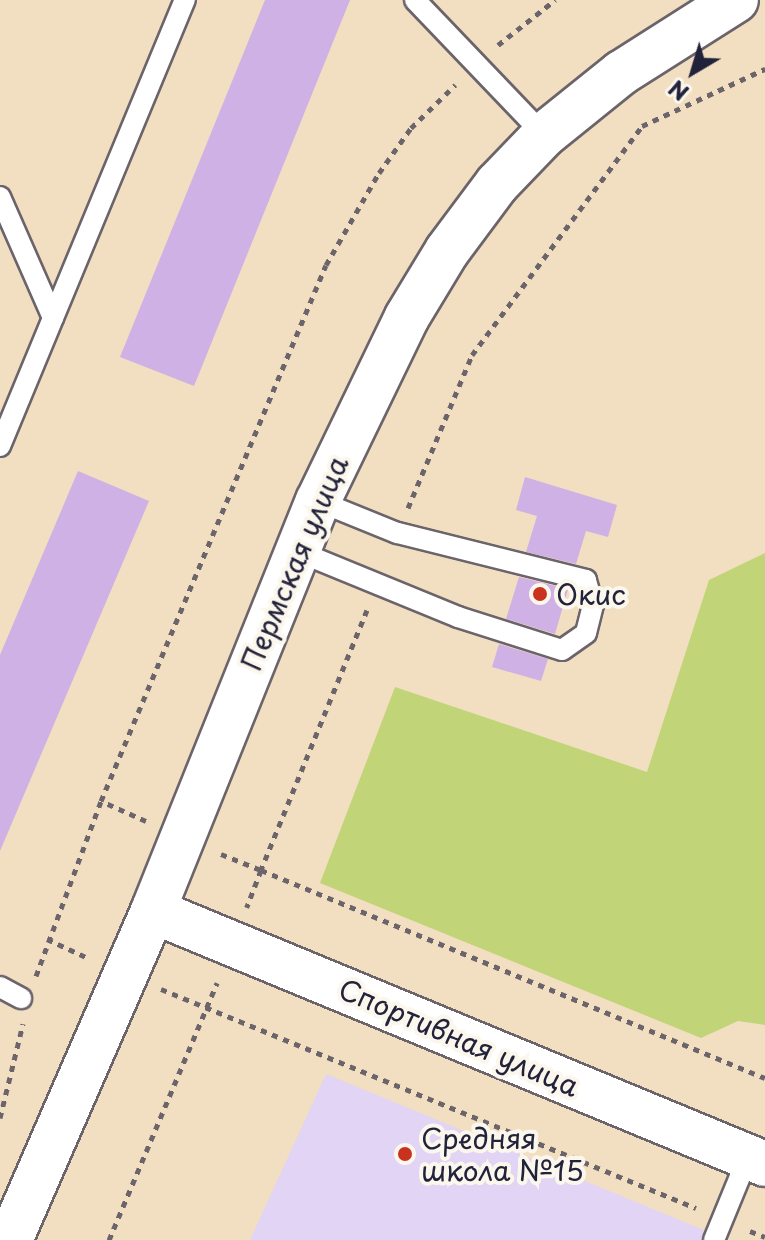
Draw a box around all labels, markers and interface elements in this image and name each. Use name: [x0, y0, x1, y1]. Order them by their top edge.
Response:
north arrow: [653, 32, 733, 112]
text: N: [661, 73, 695, 110]
street label: Пермская улица: [233, 450, 355, 676]
place label: Окис: [556, 577, 626, 611]
marker: Окис: [531, 585, 549, 603]
street label: Спортивная улица: [333, 971, 585, 1103]
place label: Средняя школа №15: [421, 1121, 585, 1187]
marker: Средняя школа №15: [396, 1145, 414, 1163]

